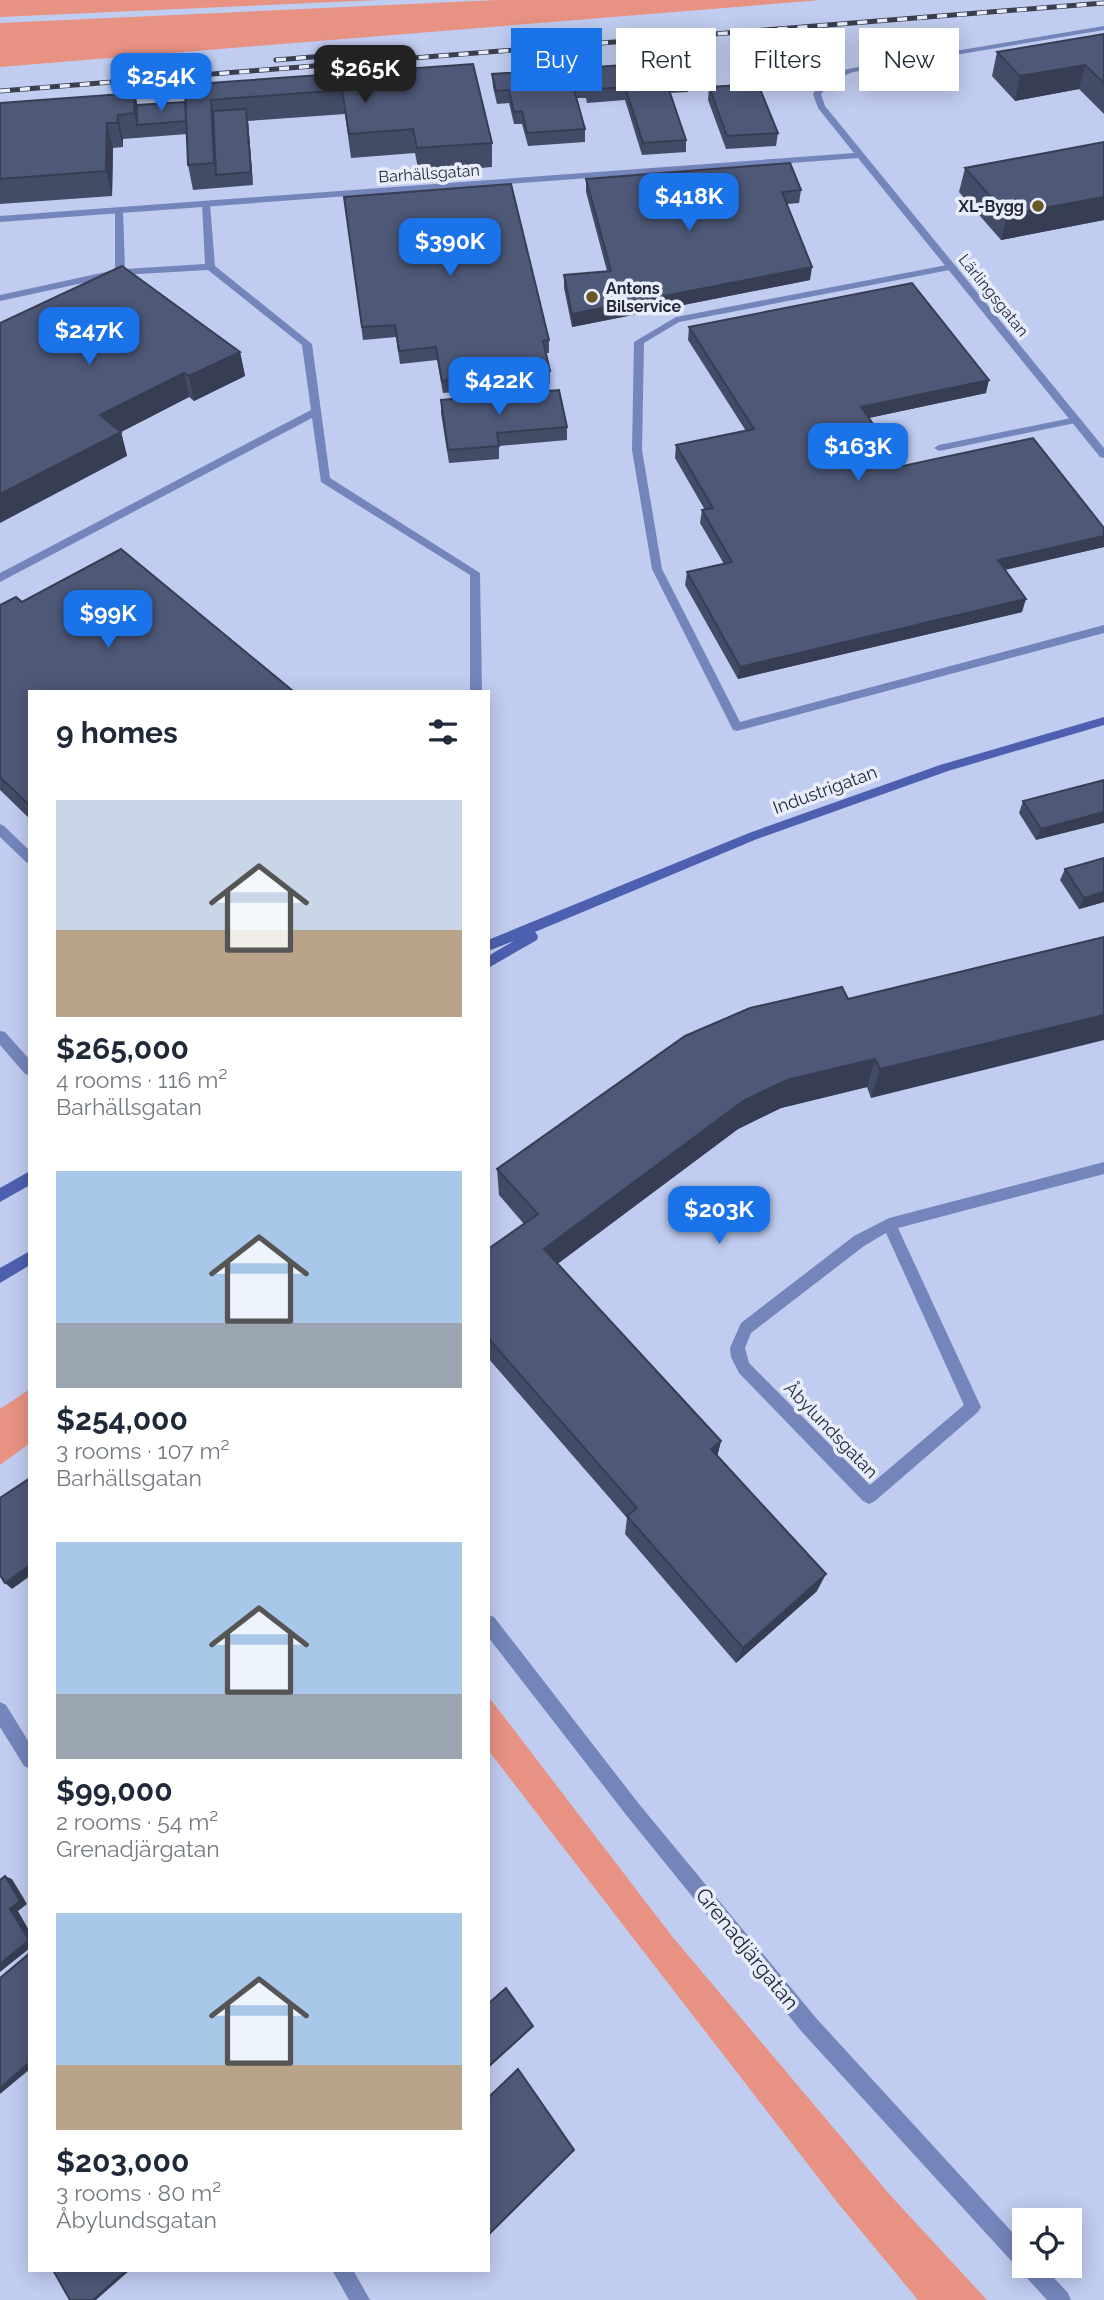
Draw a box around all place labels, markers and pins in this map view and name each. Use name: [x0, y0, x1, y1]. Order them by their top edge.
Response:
pin: $265K: [316, 46, 414, 105]
pin: $254K: [112, 54, 210, 113]
pin: $418K: [640, 174, 738, 233]
place label: XL-Bygg: [958, 197, 1024, 216]
marker: XL-Bygg: [1030, 198, 1046, 214]
pin: $390K: [401, 218, 499, 278]
place label: Antons Bilservice: [606, 279, 682, 316]
marker: Antons Bilservice: [584, 289, 600, 305]
pin: $247K: [40, 308, 138, 367]
pin: $422K: [450, 358, 548, 417]
pin: $163K: [809, 424, 907, 483]
pin: $99K: [67, 590, 149, 650]
pin: $203K: [670, 1186, 768, 1246]

